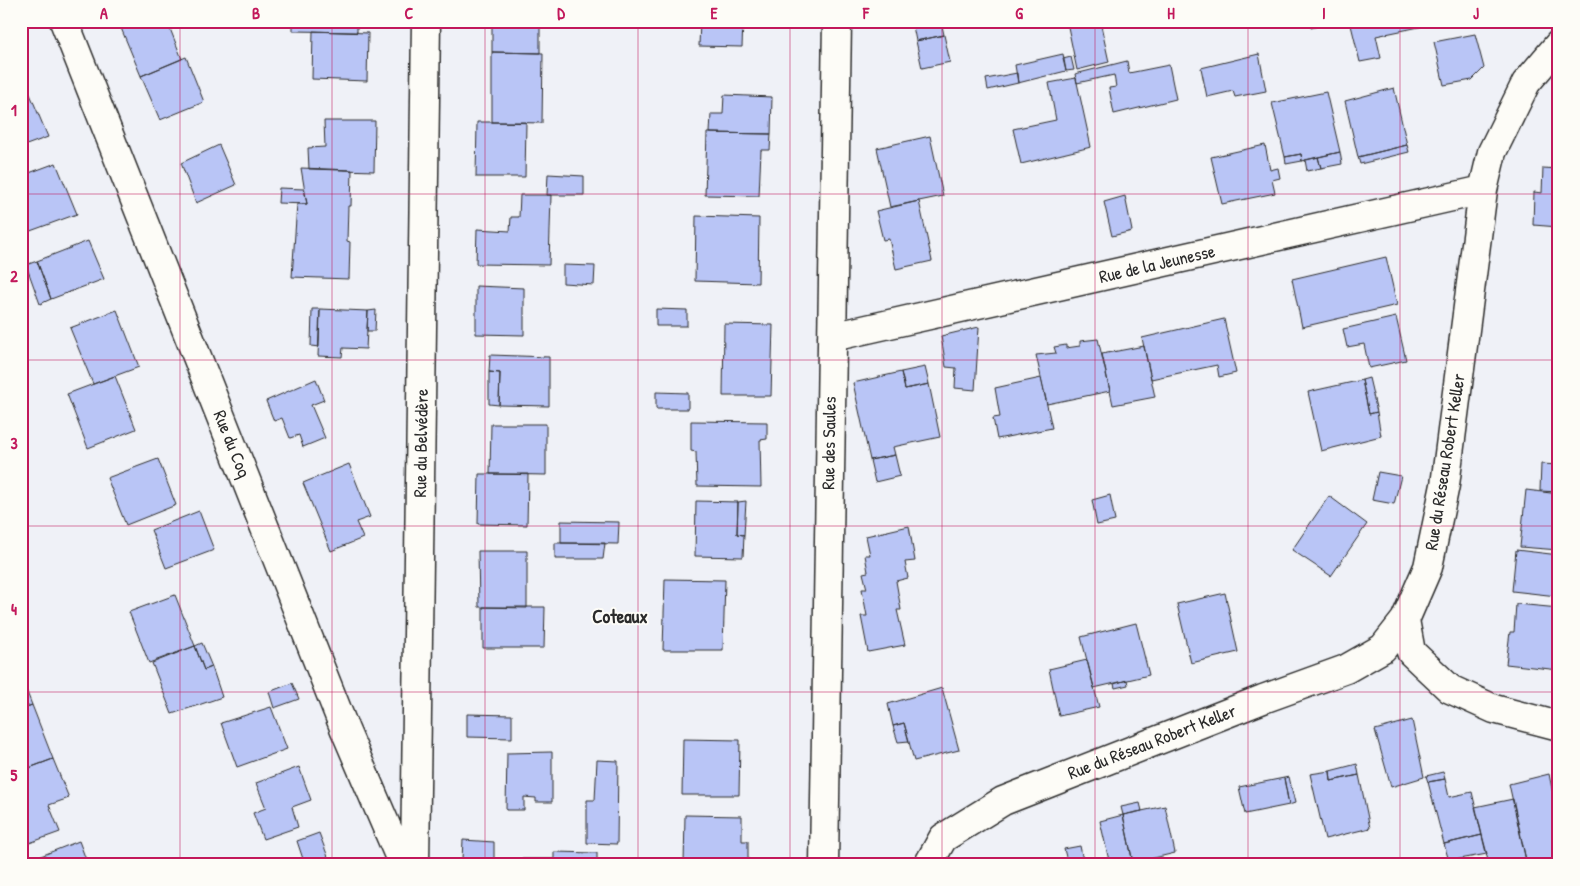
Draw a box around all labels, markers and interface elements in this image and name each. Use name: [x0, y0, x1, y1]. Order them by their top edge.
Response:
text: A: [100, 2, 108, 24]
text: B: [252, 2, 260, 24]
text: C: [405, 2, 414, 24]
text: D: [557, 2, 565, 24]
text: E: [710, 2, 718, 24]
text: F: [862, 2, 870, 24]
text: G: [1015, 2, 1023, 24]
text: H: [1167, 2, 1175, 24]
text: I: [1322, 2, 1326, 24]
text: J: [1473, 2, 1479, 24]
text: 1: [11, 99, 17, 121]
street label: Rue de la Jeunesse: [1096, 238, 1217, 289]
text: 2: [10, 265, 18, 287]
street label: Rue du Réseau Robert Keller: [1418, 372, 1471, 552]
street label: Rue du Belvédère: [407, 388, 434, 498]
street label: Rue des Saules: [815, 396, 842, 490]
street label: Rue du Coq: [208, 406, 257, 481]
text: 3: [10, 432, 18, 454]
text: 4: [11, 598, 17, 620]
district label: Coteaux: [592, 603, 648, 629]
street label: Rue du Réseau Robert Keller: [1064, 698, 1240, 785]
text: 5: [11, 764, 18, 786]

